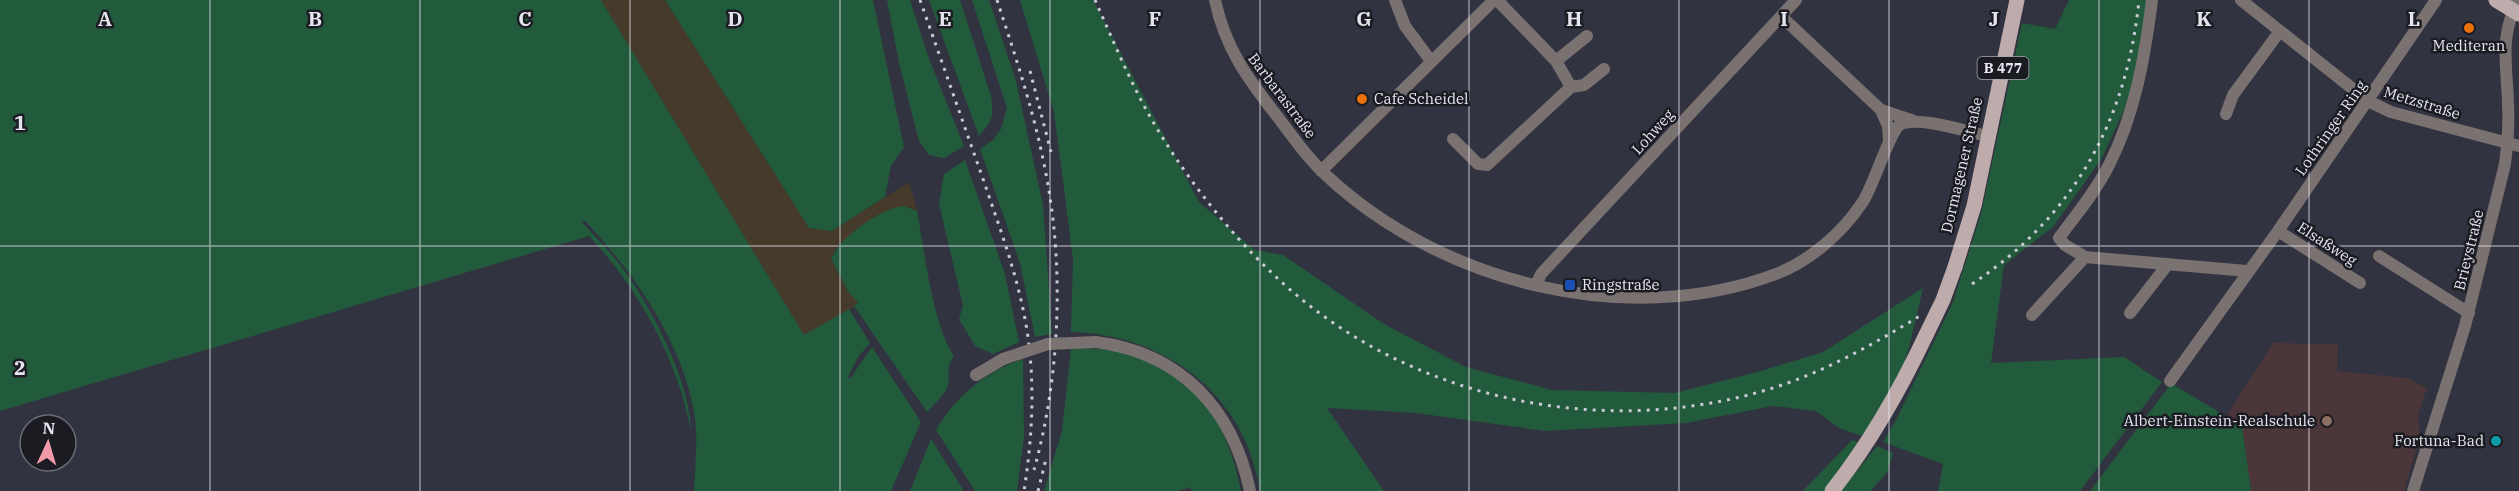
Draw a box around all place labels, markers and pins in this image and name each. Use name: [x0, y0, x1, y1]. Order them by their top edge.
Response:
marker: Mediteran: [2462, 21, 2476, 35]
place label: Mediteran: [2433, 36, 2506, 55]
place label: Cafe Scheidel: [1374, 89, 1469, 108]
marker: Cafe Scheidel: [1355, 92, 1369, 106]
place label: Ringstraße: [1582, 275, 1660, 294]
marker: Ringstraße: [1563, 278, 1577, 292]
place label: Albert-Einstein-Realschule: [2124, 411, 2315, 430]
marker: Albert-Einstein-Realschule: [2320, 414, 2334, 428]
place label: Fortuna-Bad: [2394, 431, 2484, 450]
marker: Fortuna-Bad: [2489, 434, 2503, 448]

